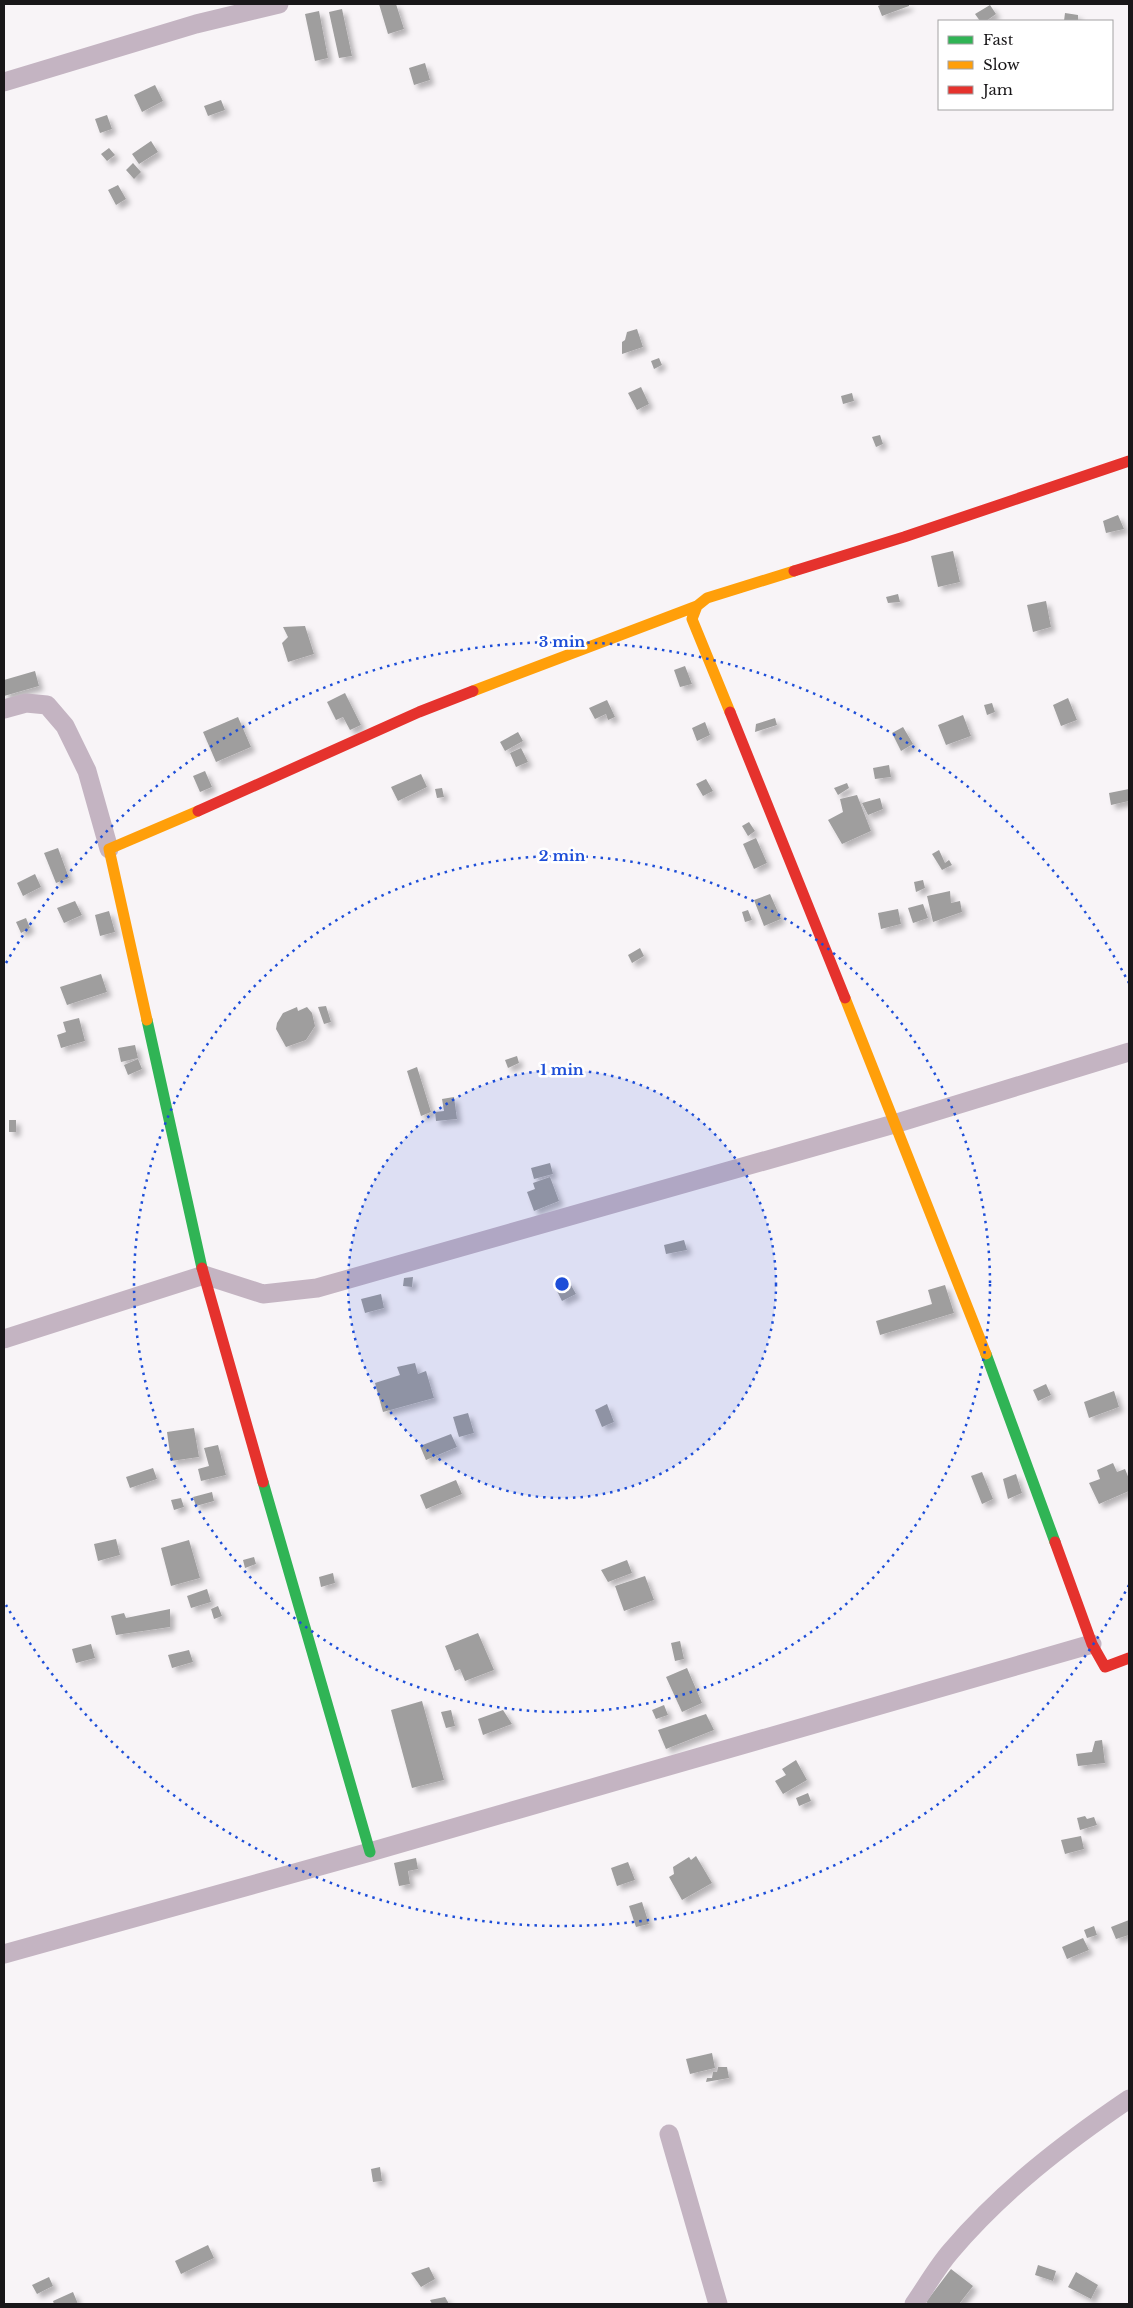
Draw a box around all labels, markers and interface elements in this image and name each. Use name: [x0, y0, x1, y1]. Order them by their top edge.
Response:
legend: [938, 20, 1113, 110]
text: Fast: [983, 30, 1014, 49]
text: Slow: [983, 55, 1020, 74]
text: Jam: [981, 80, 1013, 99]
text: 3 min: [539, 632, 585, 651]
text: 2 min: [539, 846, 585, 865]
text: 1 min: [540, 1060, 584, 1079]
centre of rings: [553, 1275, 571, 1293]

